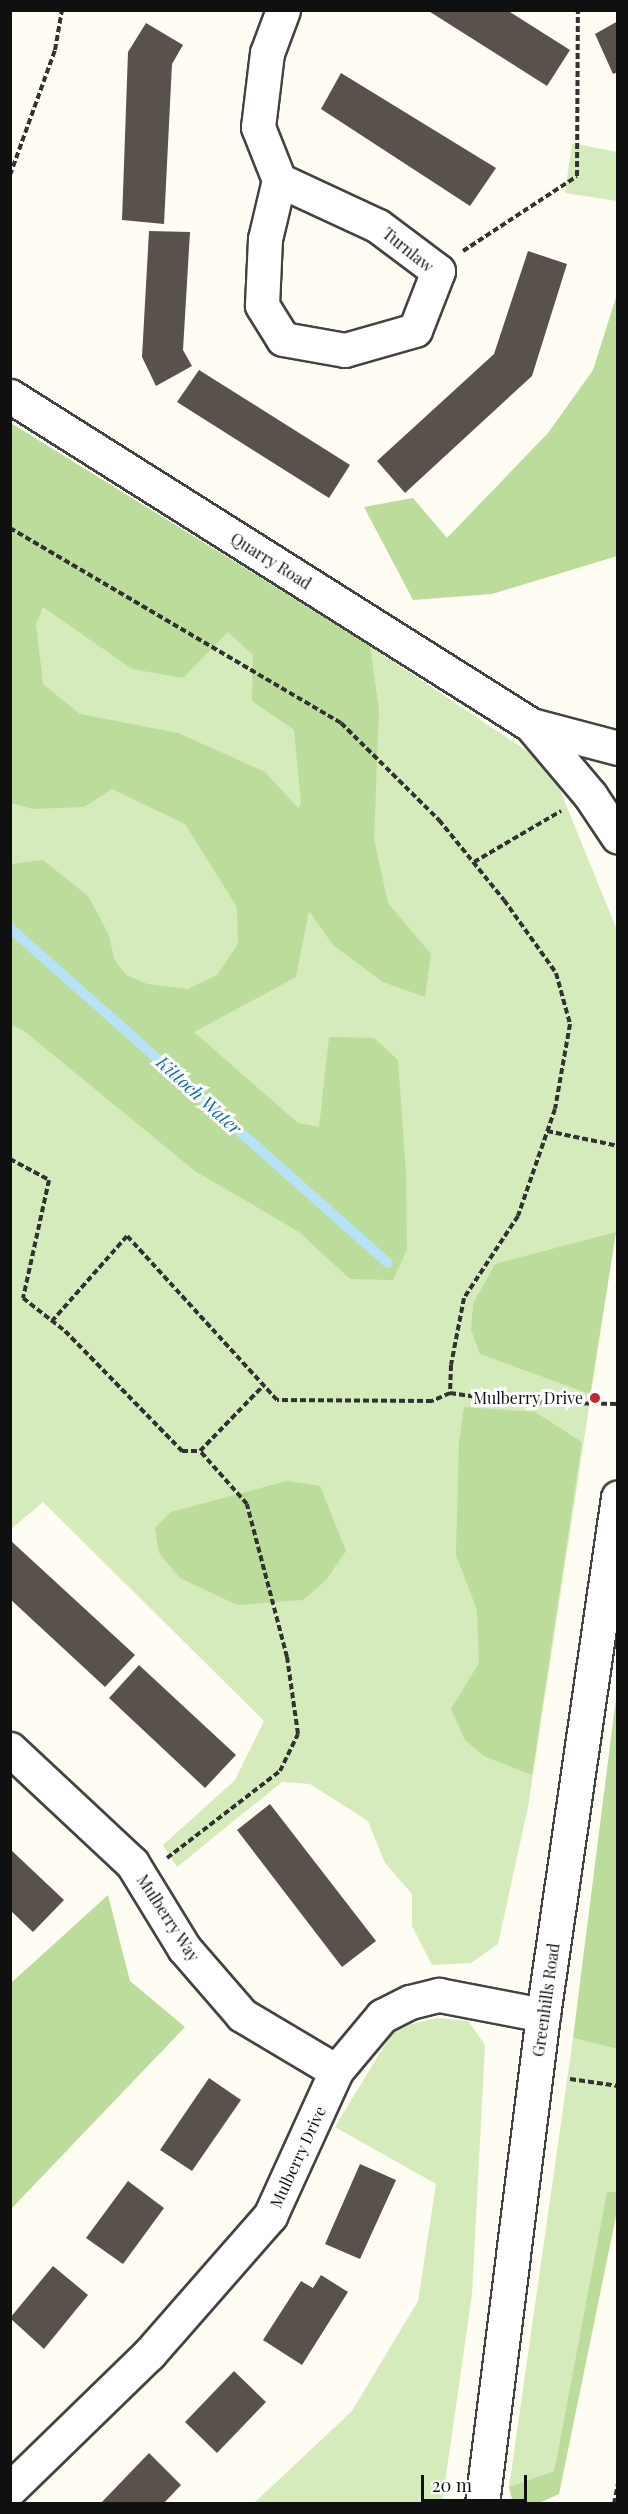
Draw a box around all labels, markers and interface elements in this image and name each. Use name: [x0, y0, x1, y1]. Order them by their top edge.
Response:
street label: Turnlaw: [379, 224, 437, 276]
street label: Quarry Road: [227, 529, 315, 593]
water label: Kittoch Water: [152, 1051, 246, 1139]
place label: Mulberry Drive: [473, 1388, 583, 1408]
marker: Mulberry Drive: [588, 1391, 602, 1405]
street label: Mulberry Way: [133, 1871, 203, 1965]
street label: Greenhills Road: [529, 1942, 563, 2058]
street label: Mulberry Drive: [266, 2103, 330, 2211]
scale bar: [424, 2463, 530, 2501]
text: 20 m: [432, 2473, 472, 2497]

